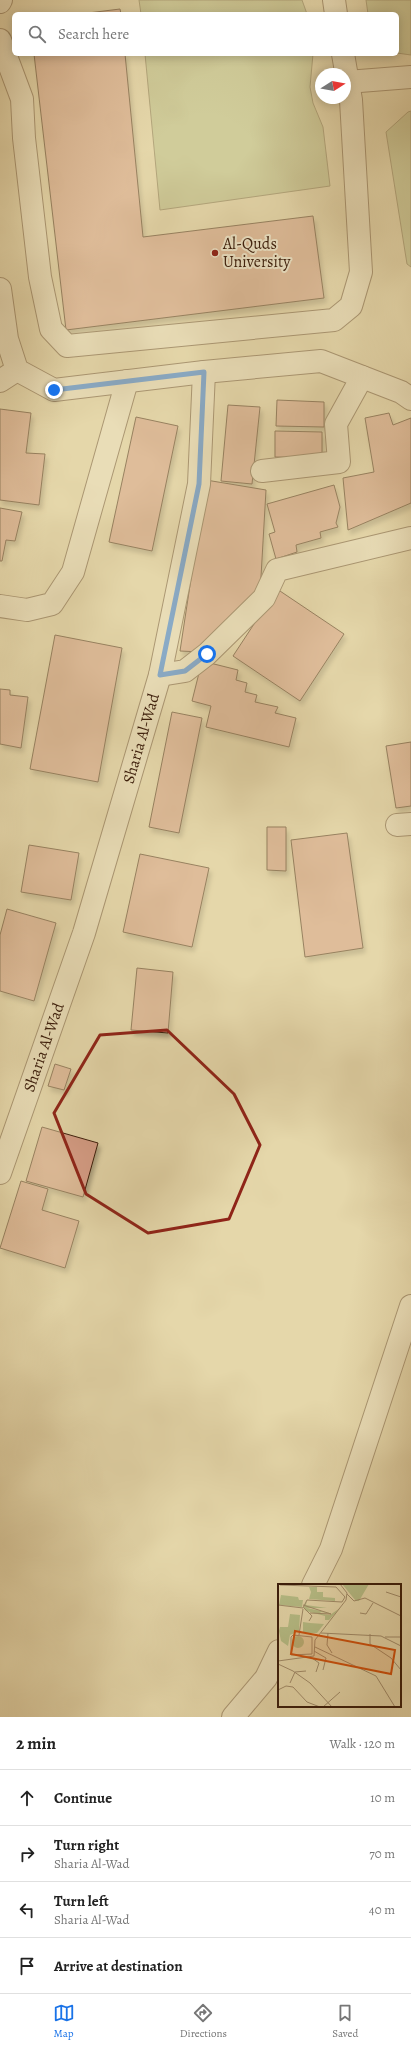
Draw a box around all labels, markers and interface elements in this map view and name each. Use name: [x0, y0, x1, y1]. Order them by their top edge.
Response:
search box: [12, 12, 399, 56]
icon: search: [26, 23, 48, 45]
text: Search here: [58, 24, 129, 44]
north arrow: [315, 68, 351, 104]
place label: Al-Quds University: [222, 233, 291, 273]
marker: Al-Quds University: [210, 248, 220, 258]
route end: [45, 381, 63, 399]
route start: [198, 645, 216, 663]
street label: Sharia Al-Wad: [118, 690, 165, 786]
street label: Sharia Al-Wad: [18, 1000, 70, 1095]
inset map: [278, 1584, 401, 1707]
text: 2 min: [16, 1732, 56, 1755]
text: Walk · 120 m: [330, 1735, 395, 1752]
icon: ahead: [16, 1787, 38, 1809]
text: Continue: [54, 1788, 112, 1808]
text: 10 m: [370, 1789, 395, 1806]
text: Turn right: [54, 1835, 119, 1855]
icon: right: [16, 1843, 38, 1865]
text: 70 m: [369, 1845, 395, 1862]
text: Sharia Al-Wad: [54, 1855, 130, 1872]
text: Turn left: [54, 1891, 109, 1911]
icon: left: [16, 1899, 38, 1921]
text: 40 m: [369, 1901, 395, 1918]
text: Sharia Al-Wad: [54, 1911, 130, 1928]
icon: arrive: [16, 1955, 38, 1977]
text: Arrive at destination: [54, 1956, 183, 1976]
tab: Map: [53, 2002, 75, 2041]
tab: Directions: [180, 2002, 227, 2041]
tab: Saved: [332, 2002, 358, 2041]

